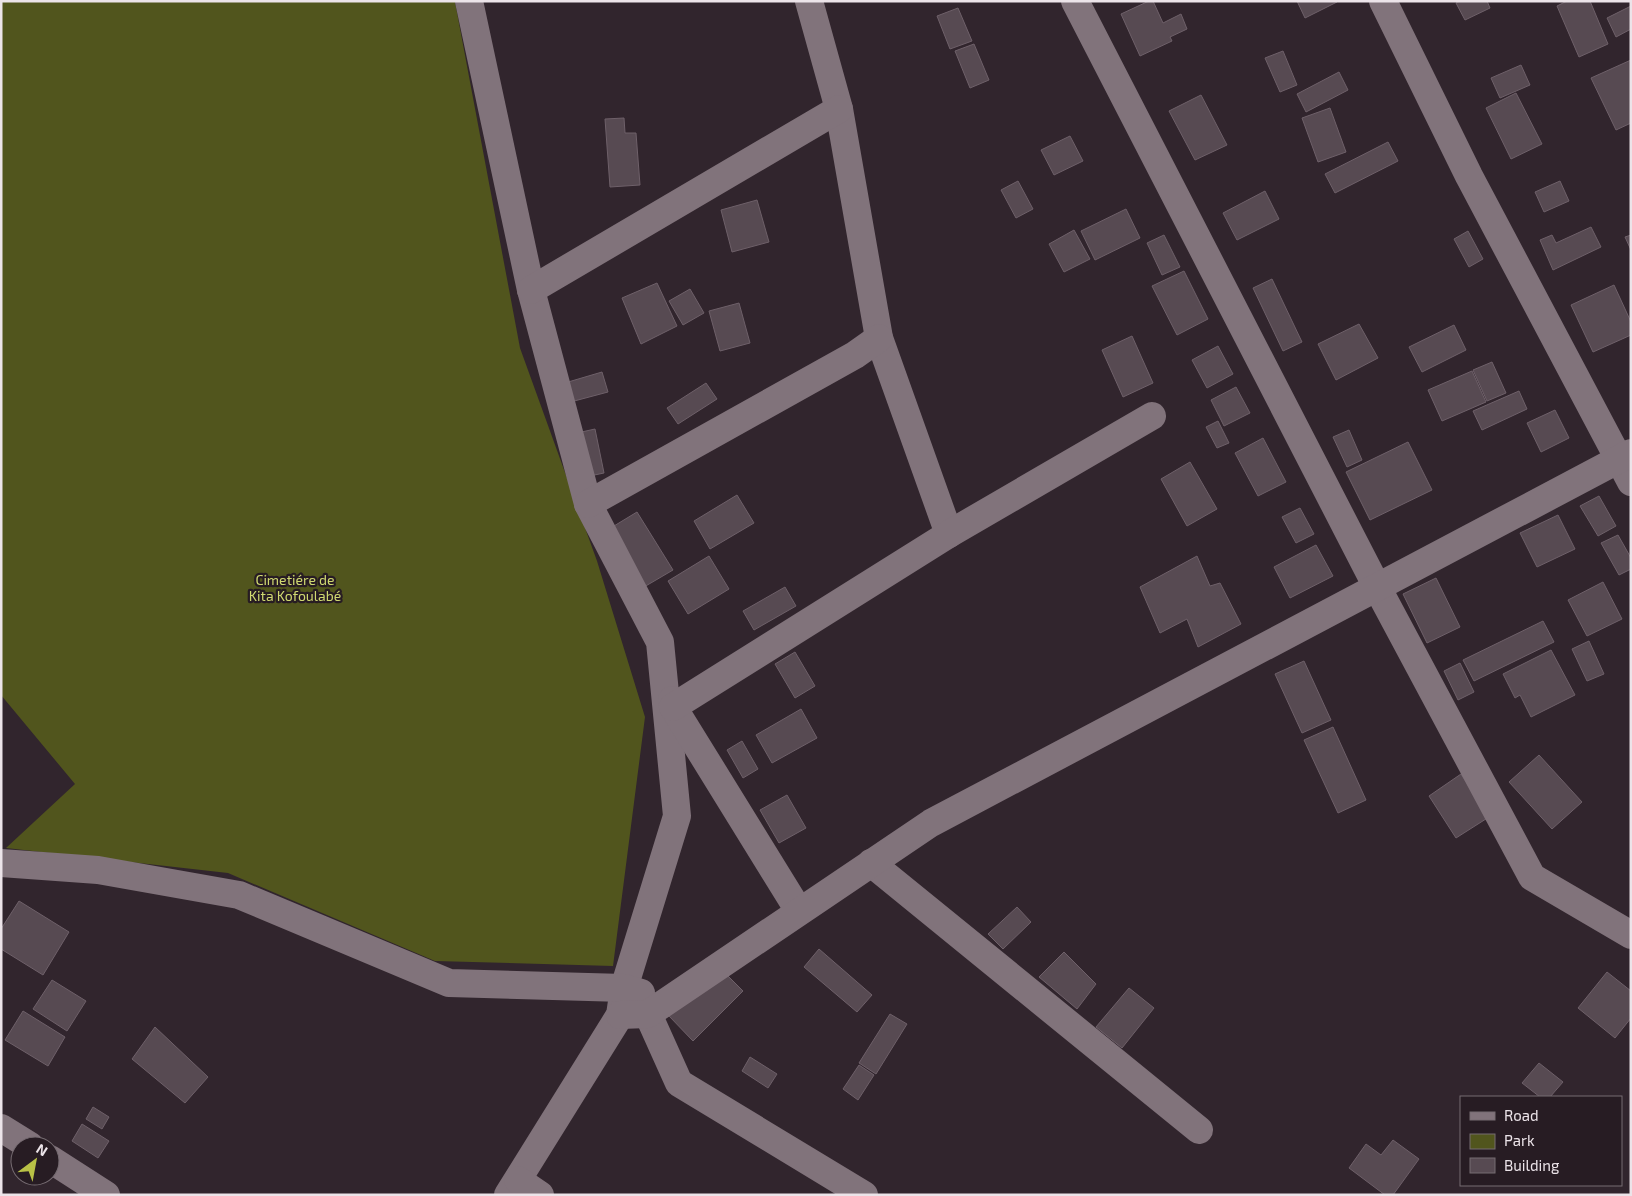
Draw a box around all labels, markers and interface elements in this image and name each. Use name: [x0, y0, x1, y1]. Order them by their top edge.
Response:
park label: Cimetiére de Kita Kofoulabé: [249, 571, 341, 604]
legend: [1460, 1096, 1622, 1186]
text: Road: [1504, 1106, 1539, 1124]
text: Park: [1504, 1131, 1535, 1149]
north arrow: [10, 1136, 60, 1186]
text: N: [33, 1140, 51, 1159]
text: Building: [1504, 1156, 1560, 1174]

